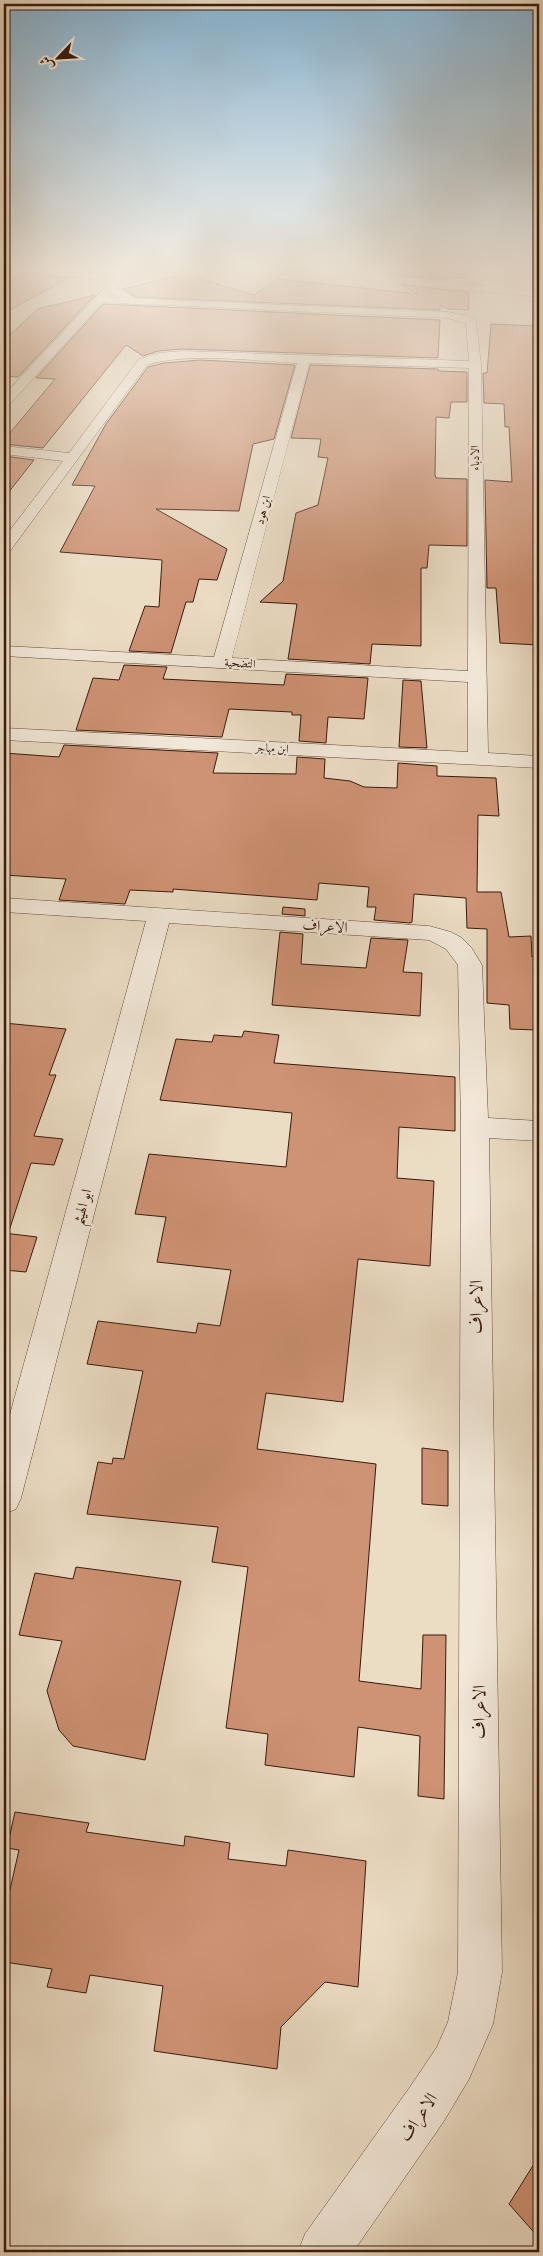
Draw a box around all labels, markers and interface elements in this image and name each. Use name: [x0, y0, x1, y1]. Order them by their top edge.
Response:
north arrow: [32, 32, 82, 82]
text: ش: [36, 53, 57, 73]
street label: الادباء: [468, 445, 482, 471]
street label: ابن هود: [252, 494, 275, 526]
street label: التضحية: [224, 655, 256, 671]
street label: ابن مهاجر: [253, 740, 290, 757]
street label: الاعراف: [302, 915, 348, 939]
street label: ابو الهيثم: [69, 1187, 101, 1229]
street label: الاعراف: [465, 1280, 489, 1334]
street label: الاعراف: [468, 1685, 492, 1739]
street label: الاعراف: [394, 2088, 444, 2147]

